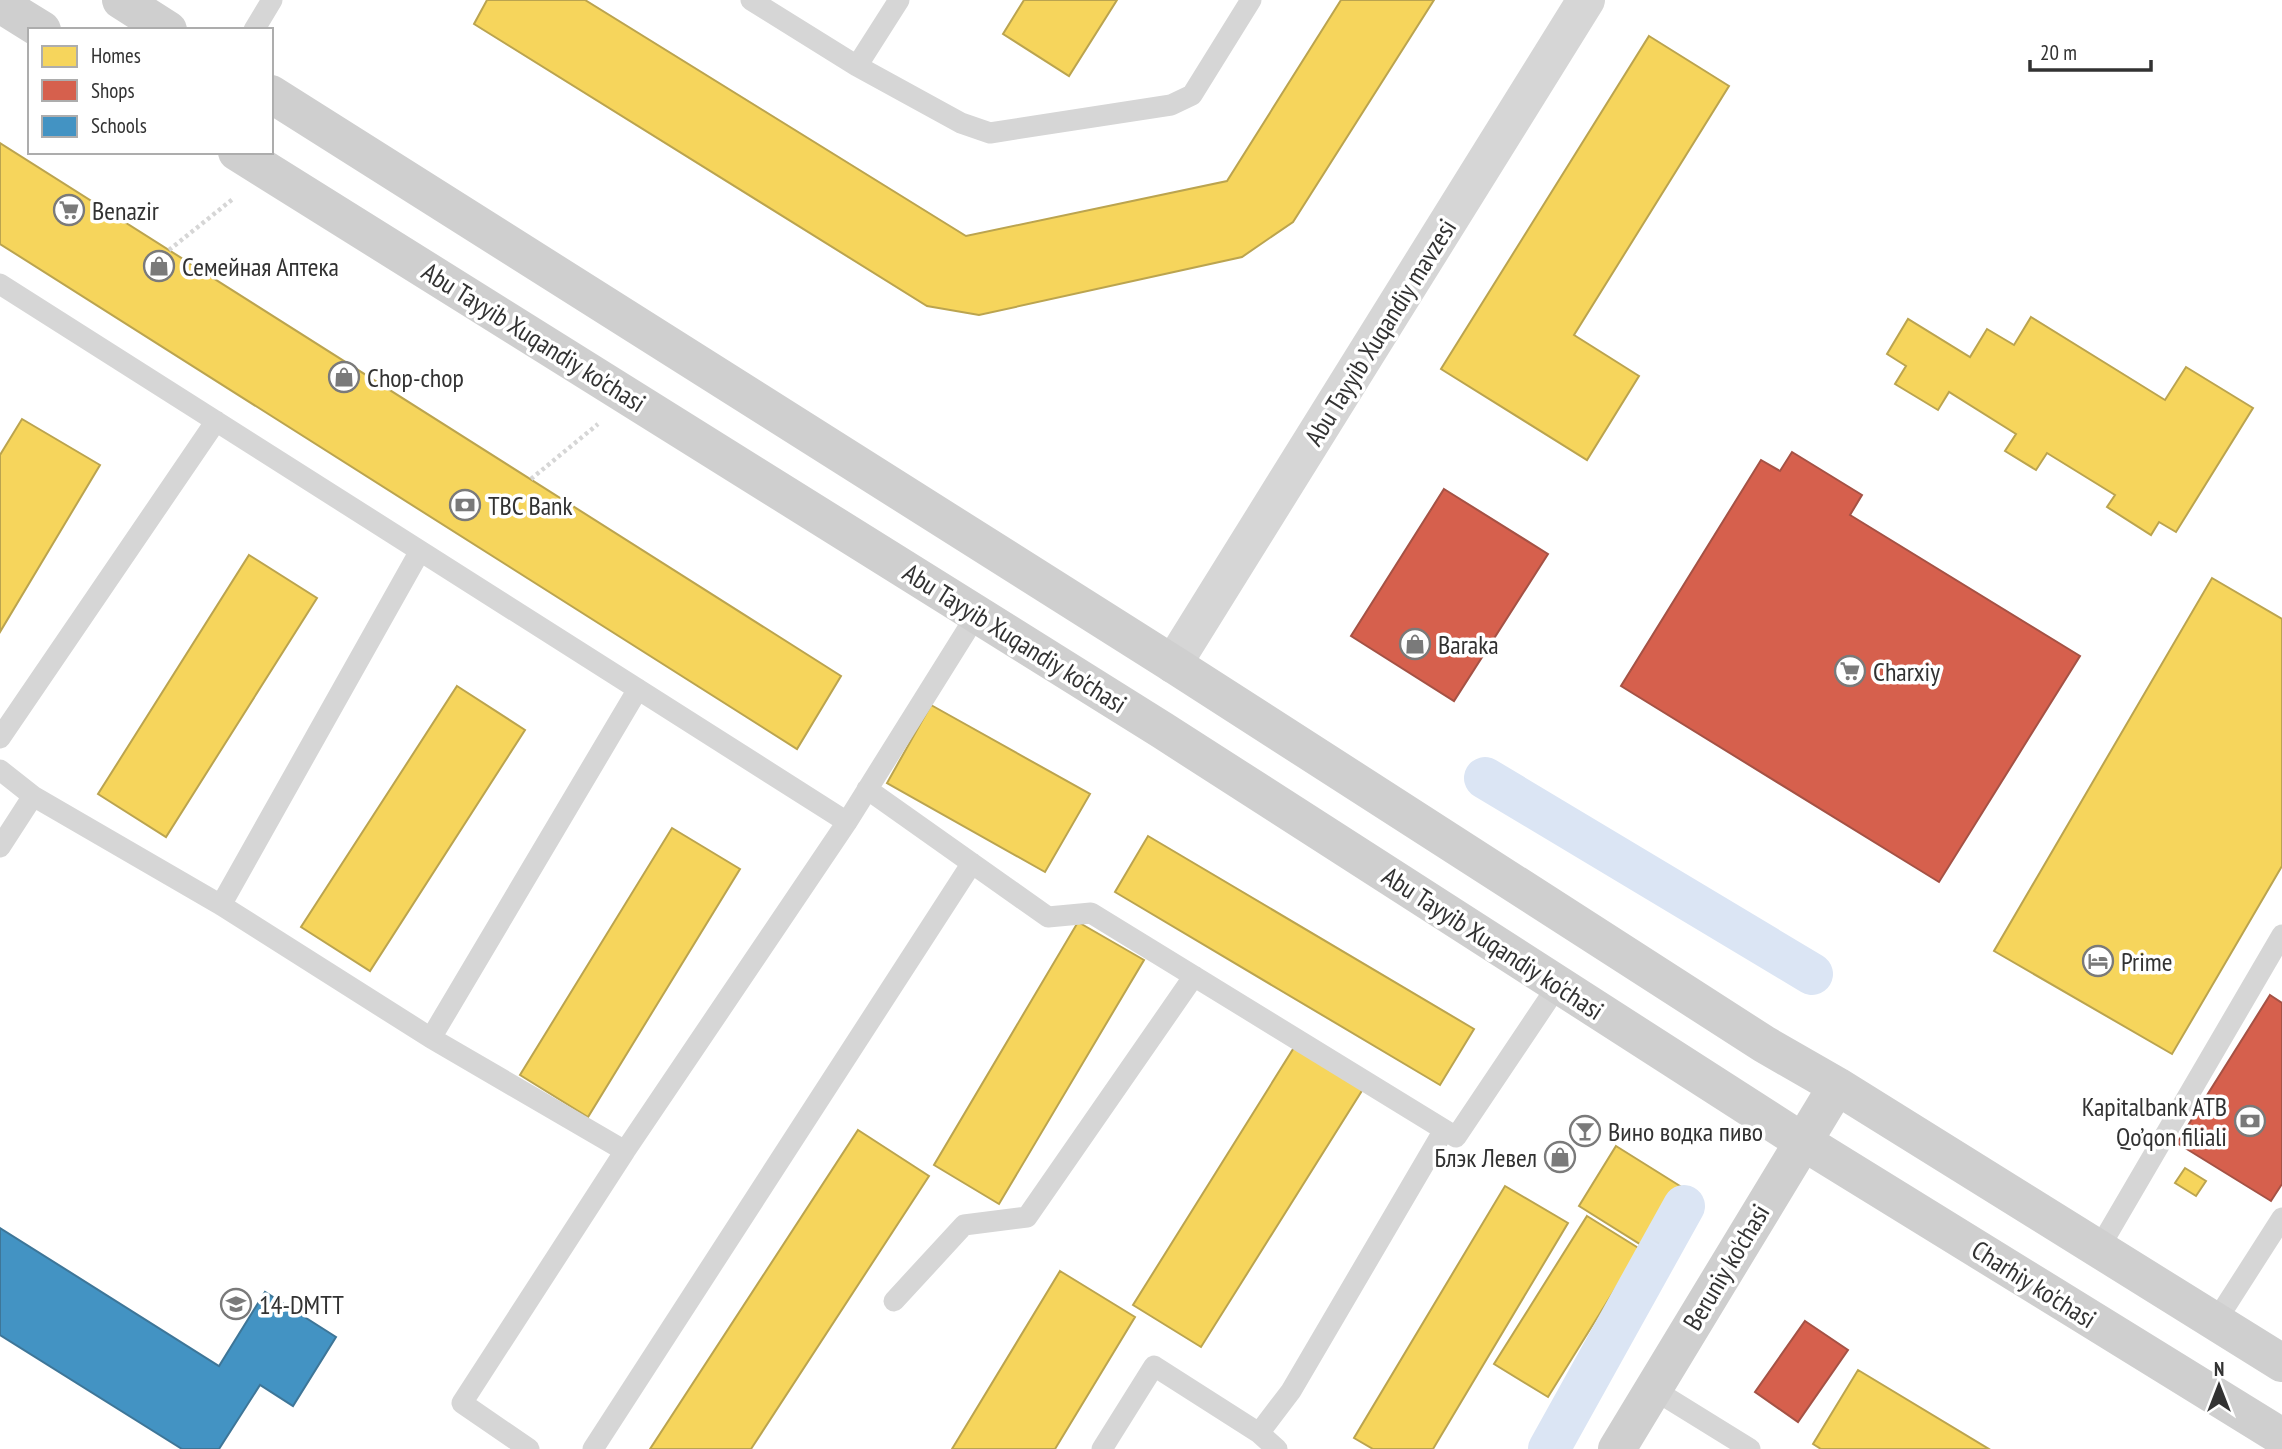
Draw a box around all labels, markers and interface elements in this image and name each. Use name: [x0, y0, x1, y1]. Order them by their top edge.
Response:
legend: [28, 28, 273, 154]
scale bar: [2030, 28, 2151, 72]
text: 20 m: [2040, 39, 2077, 66]
text: Homes: [91, 42, 141, 69]
text: Shops: [91, 77, 135, 104]
text: Schools: [91, 112, 147, 139]
supermarket icon: Benazir: [52, 193, 86, 227]
place label: Benazir: [92, 194, 159, 227]
street label: Abu Tayyib Xuqandiy mavzesi: [1297, 213, 1463, 451]
shop icon: Семейная Аптека: [142, 249, 176, 283]
place label: Семейная Аптека: [182, 250, 339, 283]
street label: Abu Tayyib Xuqandiy ko'chasi: [416, 255, 652, 419]
shop icon: Chop-chop: [327, 360, 361, 394]
place label: Chop-chop: [367, 361, 464, 394]
bank icon: TBC Bank: [448, 488, 482, 522]
place label: TBC Bank: [488, 489, 573, 522]
street label: Abu Tayyib Xuqandiy ko'chasi: [897, 556, 1133, 720]
shop icon: Baraka: [1398, 627, 1432, 661]
place label: Baraka: [1438, 628, 1499, 661]
supermarket icon: Charxiy: [1833, 654, 1867, 688]
place label: Charxiy: [1873, 655, 1940, 688]
street label: Abu Tayyib Xuqandiy ko'chasi: [1376, 859, 1610, 1027]
hotel icon: Prime: [2081, 944, 2115, 978]
place label: Prime: [2121, 945, 2172, 978]
place label: Kapitalbank ATB Qo’qon filiali: [2082, 1090, 2227, 1153]
bank icon: Kapitalbank ATB Qo’qon filiali: [2233, 1104, 2267, 1138]
bar icon: Вино водка пиво: [1568, 1114, 1602, 1148]
place label: Вино водка пиво: [1608, 1115, 1763, 1148]
shop icon: Блэк Левел: [1543, 1140, 1577, 1174]
place label: Блэк Левел: [1434, 1141, 1537, 1174]
street label: Beruniy ko'chasi: [1676, 1198, 1776, 1336]
street label: Charhiy ko'chasi: [1966, 1233, 2102, 1335]
school or university icon: 14-DMTT: [219, 1287, 253, 1321]
place label: 14-DMTT: [259, 1288, 344, 1321]
north arrow: [2184, 1351, 2254, 1421]
text: N: [2214, 1357, 2224, 1381]

